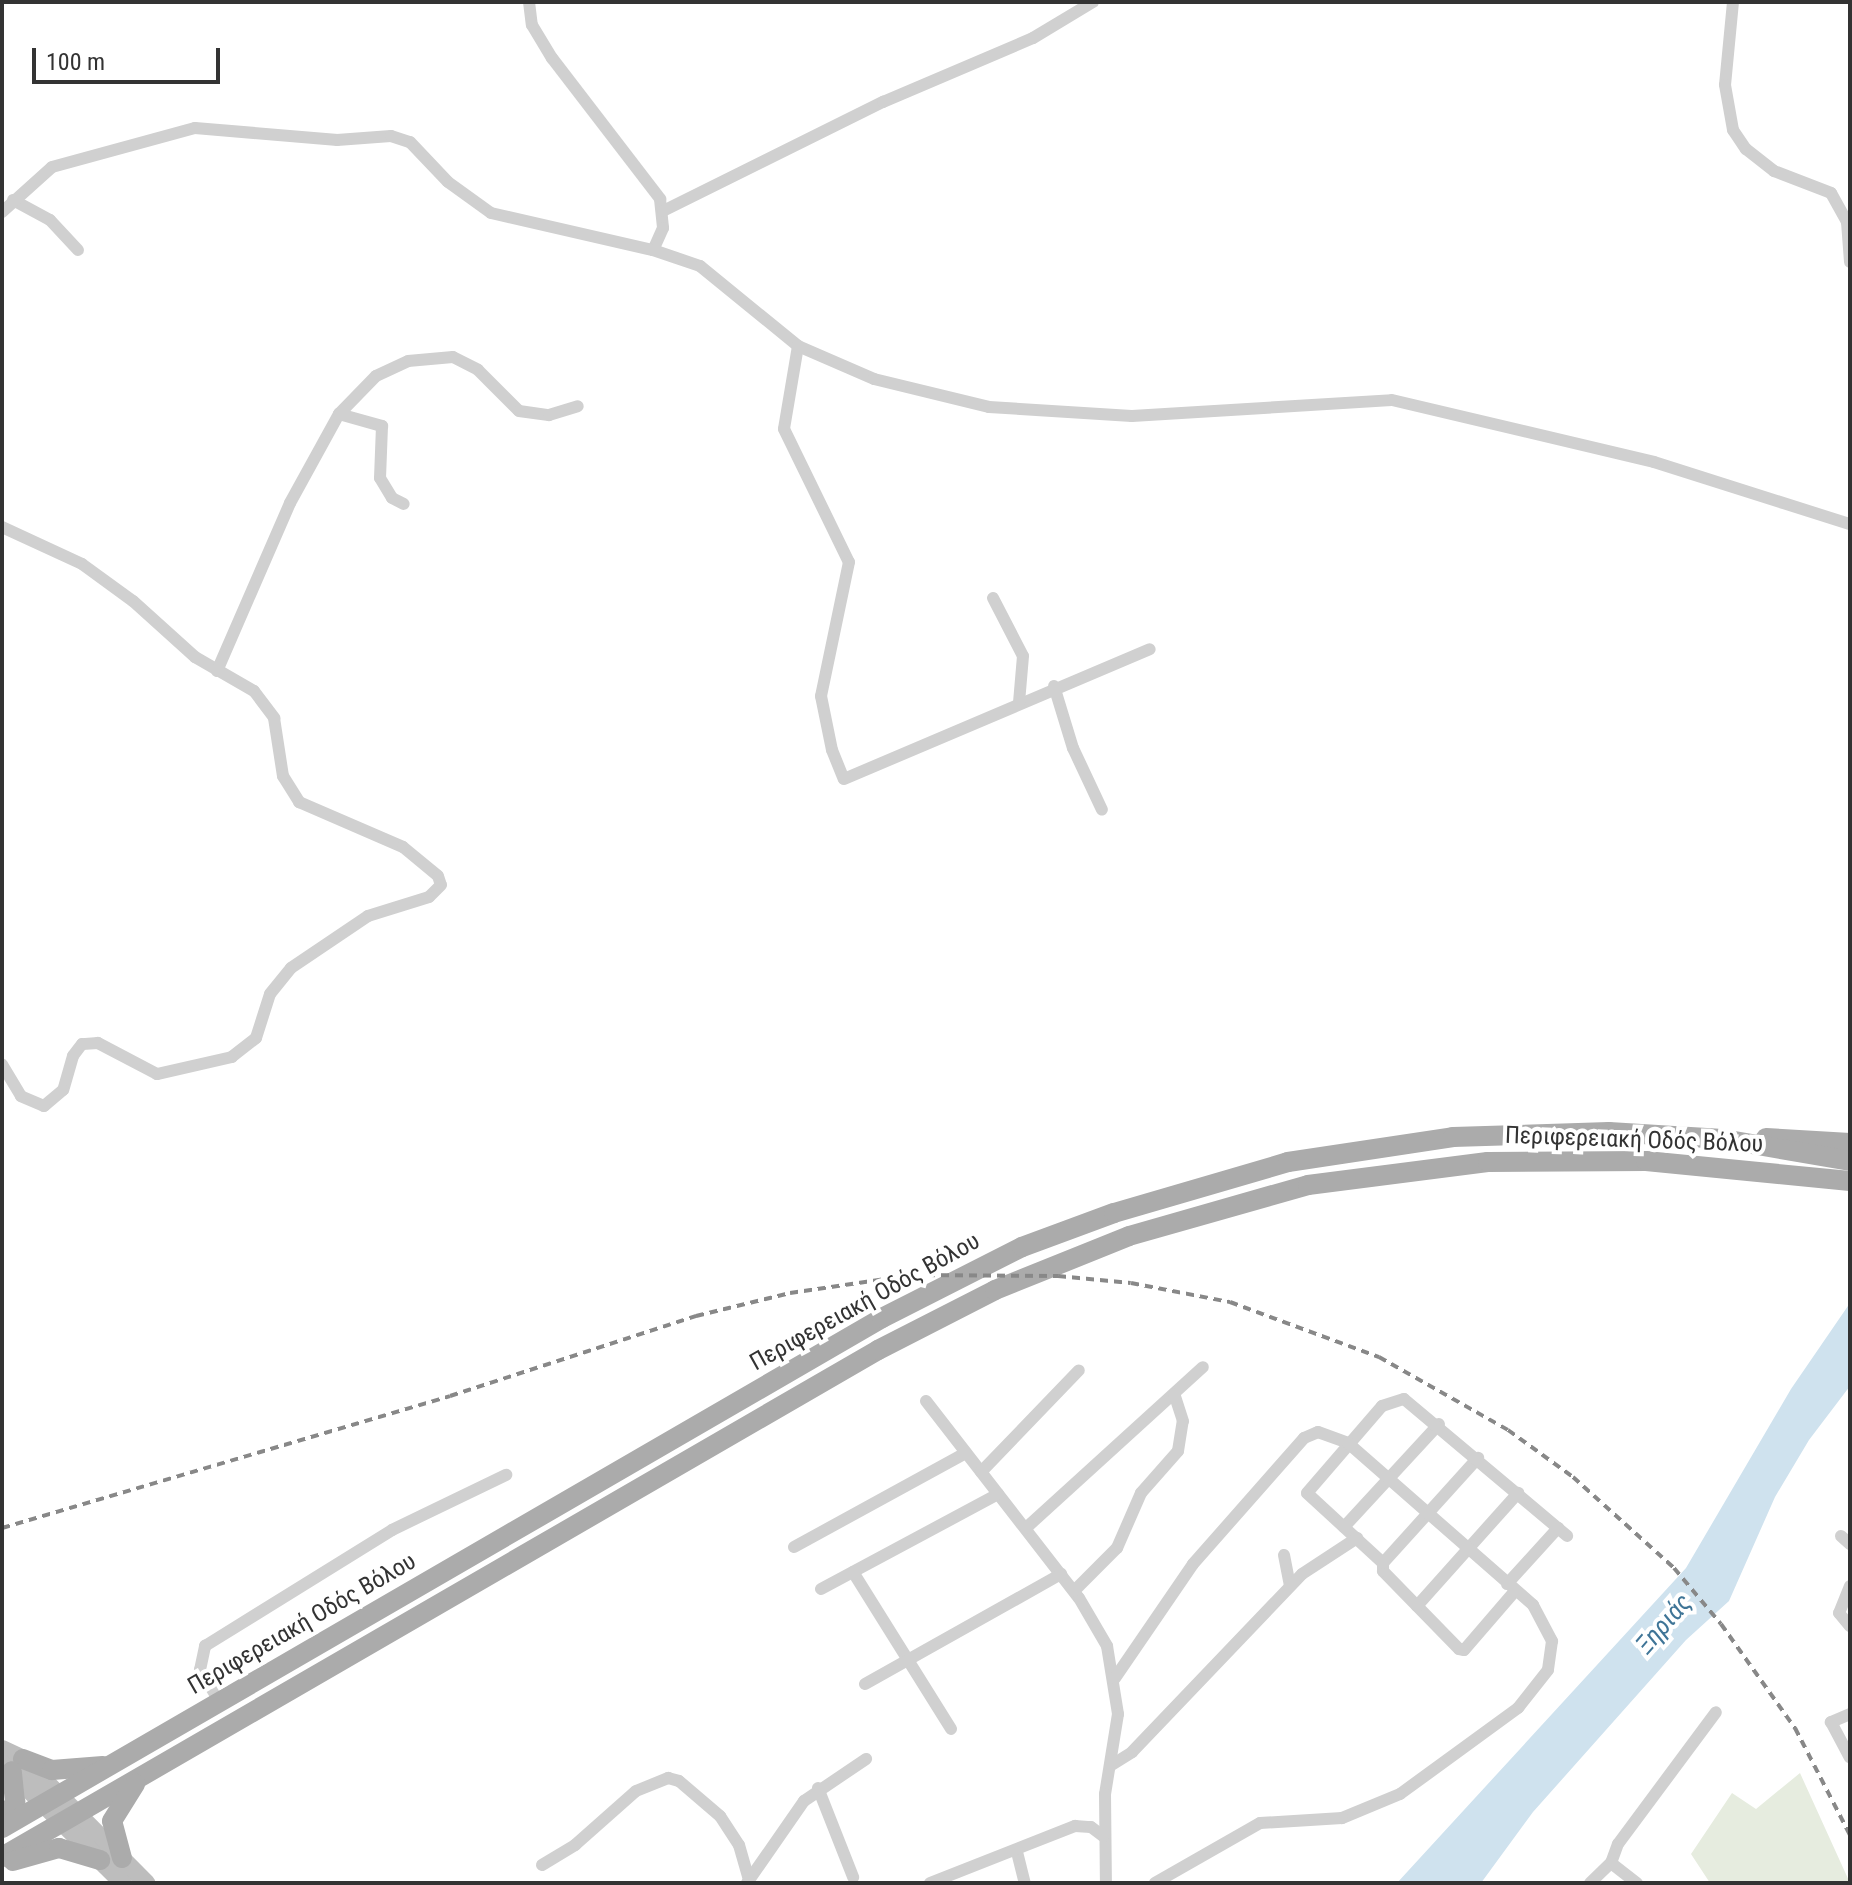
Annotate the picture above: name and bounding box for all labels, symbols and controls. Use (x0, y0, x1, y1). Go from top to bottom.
scale bar (36, 32, 224, 82)
text: 100 m (46, 48, 105, 76)
street label: Περιφερειακή Οδός Βόλου (1504, 1121, 1764, 1159)
street label: Περιφερειακή Οδός Βόλου (745, 1227, 985, 1377)
street label: Περιφερειακή Οδός Βόλου (183, 1547, 421, 1701)
water label: Ξηριάς (1629, 1588, 1699, 1660)

